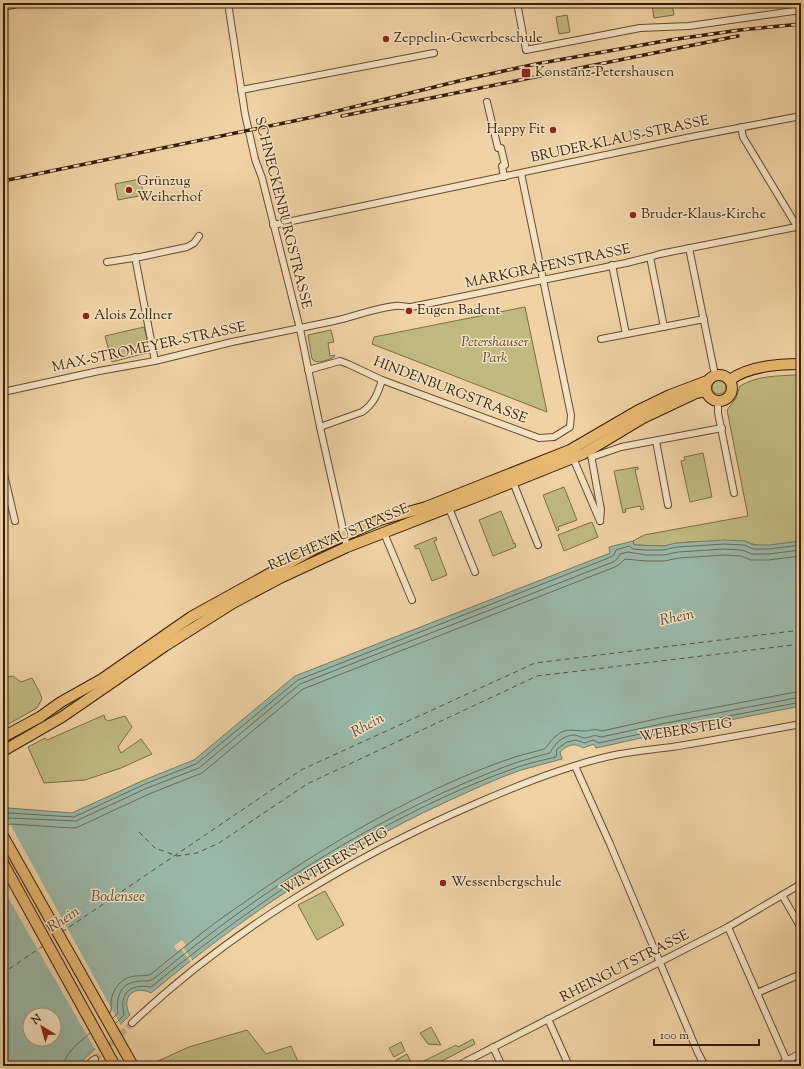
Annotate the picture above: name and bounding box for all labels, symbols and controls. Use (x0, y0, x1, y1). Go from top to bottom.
place label: Zeppelin-Gewerbeschule (394, 29, 543, 49)
marker: Zeppelin-Gewerbeschule (381, 34, 391, 44)
place label: Konstanz-Petershausen (535, 63, 674, 83)
marker: Konstanz-Petershausen (520, 67, 532, 79)
street label: BRUDER-KLAUS-STRASSE (529, 111, 711, 169)
street label: SCHNECKENBURGSTRASSE (248, 115, 316, 312)
place label: Happy Fit (486, 120, 545, 140)
marker: Happy Fit (548, 125, 558, 135)
place label: Grünzug Weiherhof (137, 172, 203, 208)
marker: Grünzug Weiherhof (124, 185, 134, 195)
place label: Bruder-Klaus-Kirche (641, 205, 766, 225)
marker: Bruder-Klaus-Kirche (628, 210, 638, 220)
street label: MARKGRAFENSTRASSE (463, 240, 633, 294)
place label: Eugen Badent (417, 301, 501, 321)
place label: Alois Zollner (94, 306, 173, 326)
marker: Eugen Badent (404, 306, 414, 316)
marker: Alois Zollner (81, 311, 91, 321)
street label: MAX-STROMEYER-STRASSE (50, 318, 248, 378)
park label: Petershauser Park (461, 333, 529, 369)
street label: HINDENBURGSTRASSE (370, 352, 530, 430)
street label: REICHENAUSTRASSE (265, 499, 413, 577)
water label: Rhein (658, 604, 696, 632)
water label: Rhein (348, 708, 388, 744)
street label: WEBERSTEIG (638, 714, 734, 748)
street label: WINTERERSTEIG (278, 823, 393, 901)
place label: Wessenbergschule (451, 873, 562, 893)
marker: Wessenbergschule (438, 878, 448, 888)
water label: Bodensee (91, 887, 145, 908)
water label: Rhein (44, 902, 84, 938)
street label: RHEINGUTSTRASSE (557, 925, 694, 1008)
north arrow (22, 1007, 62, 1047)
text: N (27, 1011, 45, 1029)
scale bar (654, 1021, 759, 1047)
text: 100 m (660, 1027, 689, 1045)

